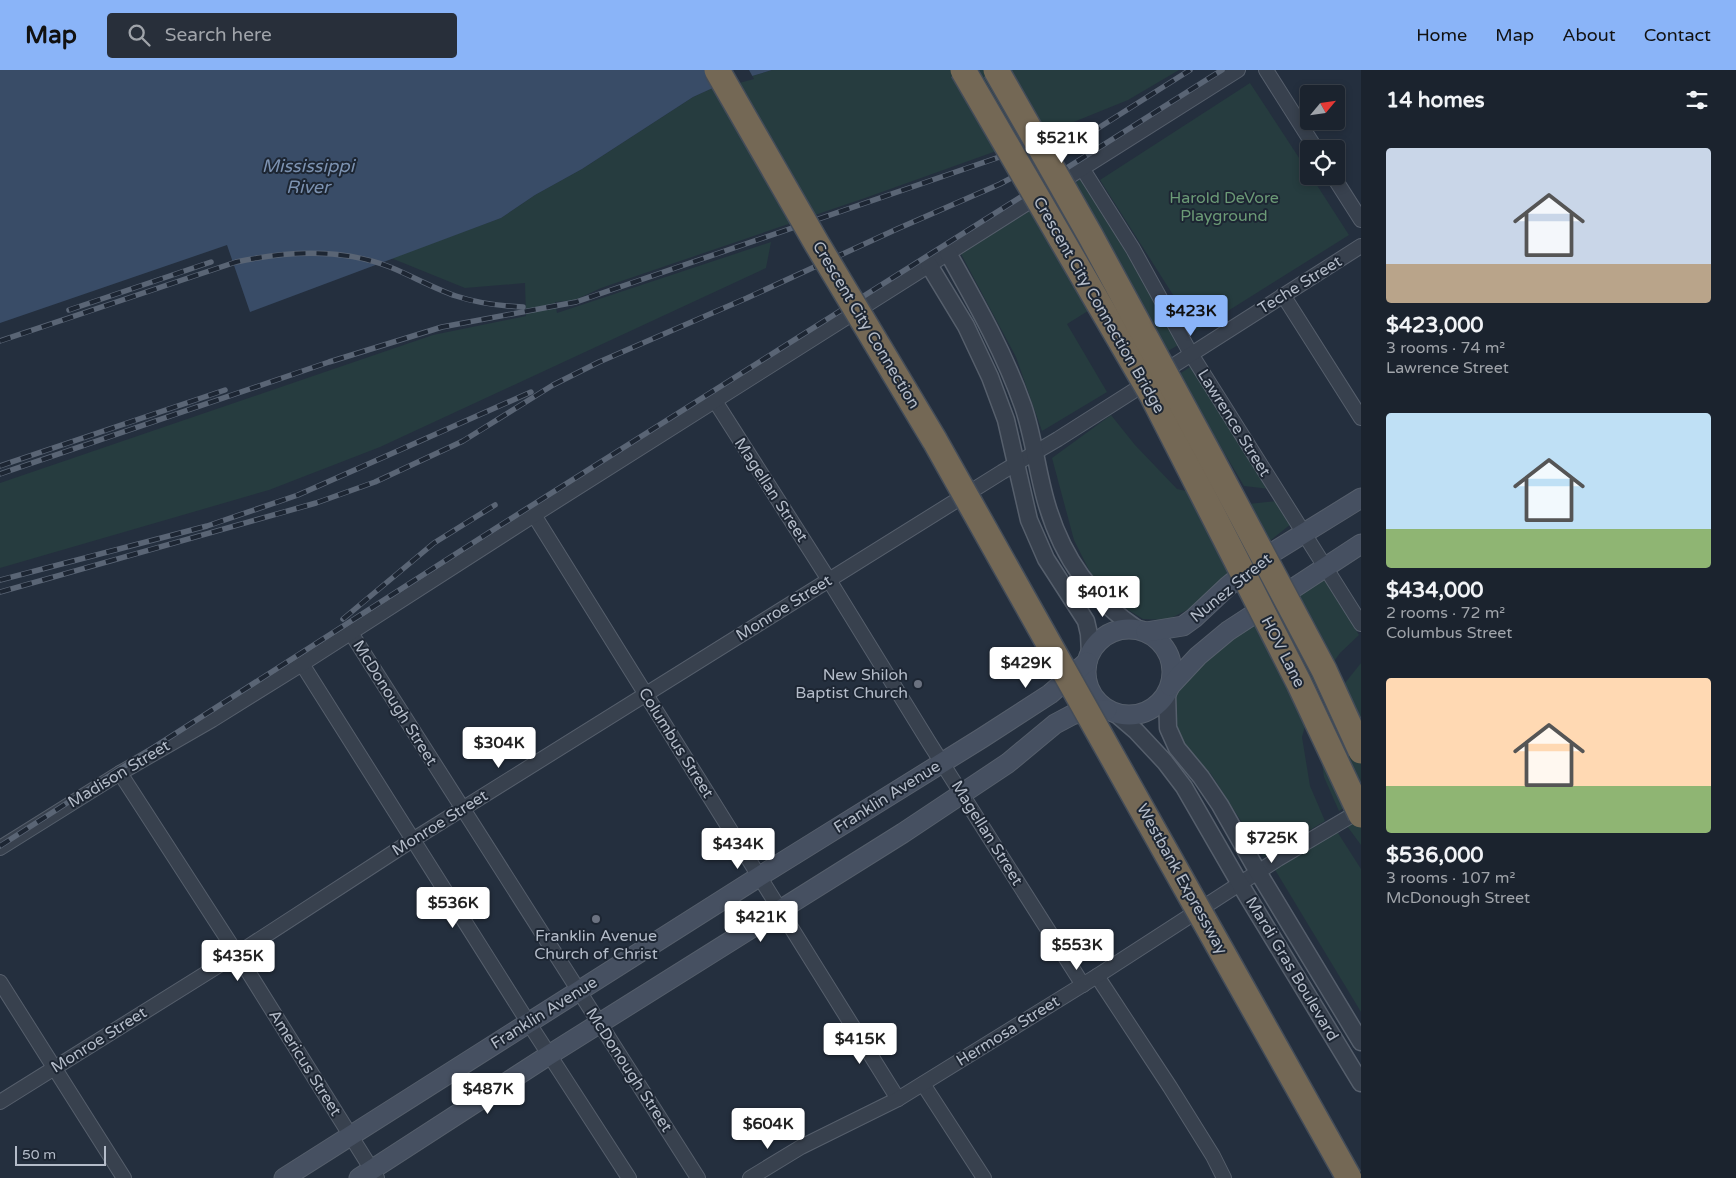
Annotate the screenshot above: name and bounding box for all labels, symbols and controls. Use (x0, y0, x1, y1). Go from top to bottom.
search box (107, 13, 457, 58)
text: Map (25, 21, 77, 50)
icon: search (125, 21, 153, 49)
text: Search here (165, 24, 272, 46)
text: Home (1416, 24, 1467, 46)
text: Map (1495, 24, 1534, 46)
text: About (1562, 24, 1616, 46)
text: Contact (1644, 24, 1711, 46)
north arrow (1300, 85, 1345, 130)
map controls (1300, 85, 1345, 185)
icon: filters (1683, 86, 1711, 114)
text: 14 homes (1386, 88, 1485, 113)
pin: $521K (1027, 122, 1097, 164)
text: $521K (1037, 128, 1087, 148)
button: locate (1300, 140, 1345, 185)
water label: Mississippi River (262, 155, 357, 198)
icon: home (1504, 180, 1594, 270)
park label: Harold DeVore Playground (1169, 188, 1279, 226)
street label: Crescent City Connection Bridge (1029, 193, 1169, 417)
street label: Crescent City Connection (808, 238, 924, 412)
street label: Teche Street (1254, 251, 1346, 319)
pin: $423K (1156, 294, 1226, 337)
text: $423K (1166, 301, 1216, 321)
text: $423,000 (1386, 313, 1484, 338)
text: 3 rooms · 74 m² (1386, 338, 1505, 358)
text: Lawrence Street (1386, 358, 1509, 378)
street label: Lawrence Street (1193, 366, 1275, 480)
street label: Magellan Street (730, 434, 812, 546)
icon: home (1504, 445, 1594, 535)
street label: Nunez Street (1186, 549, 1276, 627)
street label: Monroe Street (732, 571, 836, 645)
pin: $401K (1068, 576, 1138, 618)
text: $434,000 (1386, 578, 1484, 603)
text: $401K (1078, 582, 1128, 602)
text: 2 rooms · 72 m² (1386, 603, 1505, 623)
street label: HOV Lane (1257, 613, 1309, 691)
text: Columbus Street (1386, 623, 1512, 643)
street label: McDonough Street (348, 637, 442, 769)
pin: $429K (991, 646, 1061, 689)
text: $429K (1001, 653, 1051, 673)
place label: New Shiloh Baptist Church (795, 665, 908, 703)
marker: New Shiloh Baptist Church (912, 678, 924, 690)
street label: Columbus Street (634, 684, 718, 802)
icon: home (1504, 710, 1594, 800)
pin: $304K (464, 726, 534, 769)
text: $304K (474, 733, 524, 753)
street label: Madison Street (64, 736, 174, 812)
street label: Franklin Avenue (830, 756, 944, 838)
street label: Magellan Street (947, 777, 1027, 889)
street label: Monroe Street (388, 786, 492, 860)
street label: Westbank Expressway (1132, 800, 1232, 958)
pin: $725K (1237, 822, 1307, 864)
pin: $434K (703, 828, 773, 870)
text: $725K (1247, 828, 1297, 848)
text: $434K (713, 834, 763, 854)
text: $536,000 (1386, 843, 1484, 868)
text: 3 rooms · 107 m² (1386, 868, 1515, 888)
pin: $536K (418, 886, 488, 929)
text: McDonough Street (1386, 888, 1530, 908)
text: $536K (428, 893, 478, 913)
street label: Mardi Gras Boulevard (1241, 893, 1343, 1045)
pin: $421K (726, 900, 796, 943)
text: $421K (736, 907, 786, 927)
marker: Franklin Avenue Church of Christ (590, 913, 602, 925)
place label: Franklin Avenue Church of Christ (534, 926, 658, 964)
pin: $553K (1042, 928, 1112, 971)
text: $553K (1052, 935, 1102, 955)
pin: $435K (203, 940, 273, 982)
text: $435K (213, 946, 263, 966)
street label: Franklin Avenue (487, 972, 601, 1054)
street label: Hermosa Street (953, 991, 1063, 1071)
street label: Monroe Street (47, 1003, 151, 1077)
street label: McDonough Street (581, 1004, 677, 1136)
street label: Americus Street (264, 1006, 346, 1120)
pin: $415K (825, 1022, 895, 1065)
text: $415K (835, 1029, 885, 1049)
pin: $487K (453, 1072, 523, 1115)
text: $487K (463, 1079, 513, 1099)
pin: $604K (733, 1108, 803, 1150)
text: $604K (743, 1114, 793, 1134)
scale bar (15, 1143, 106, 1166)
text: 50 m (22, 1146, 56, 1163)

